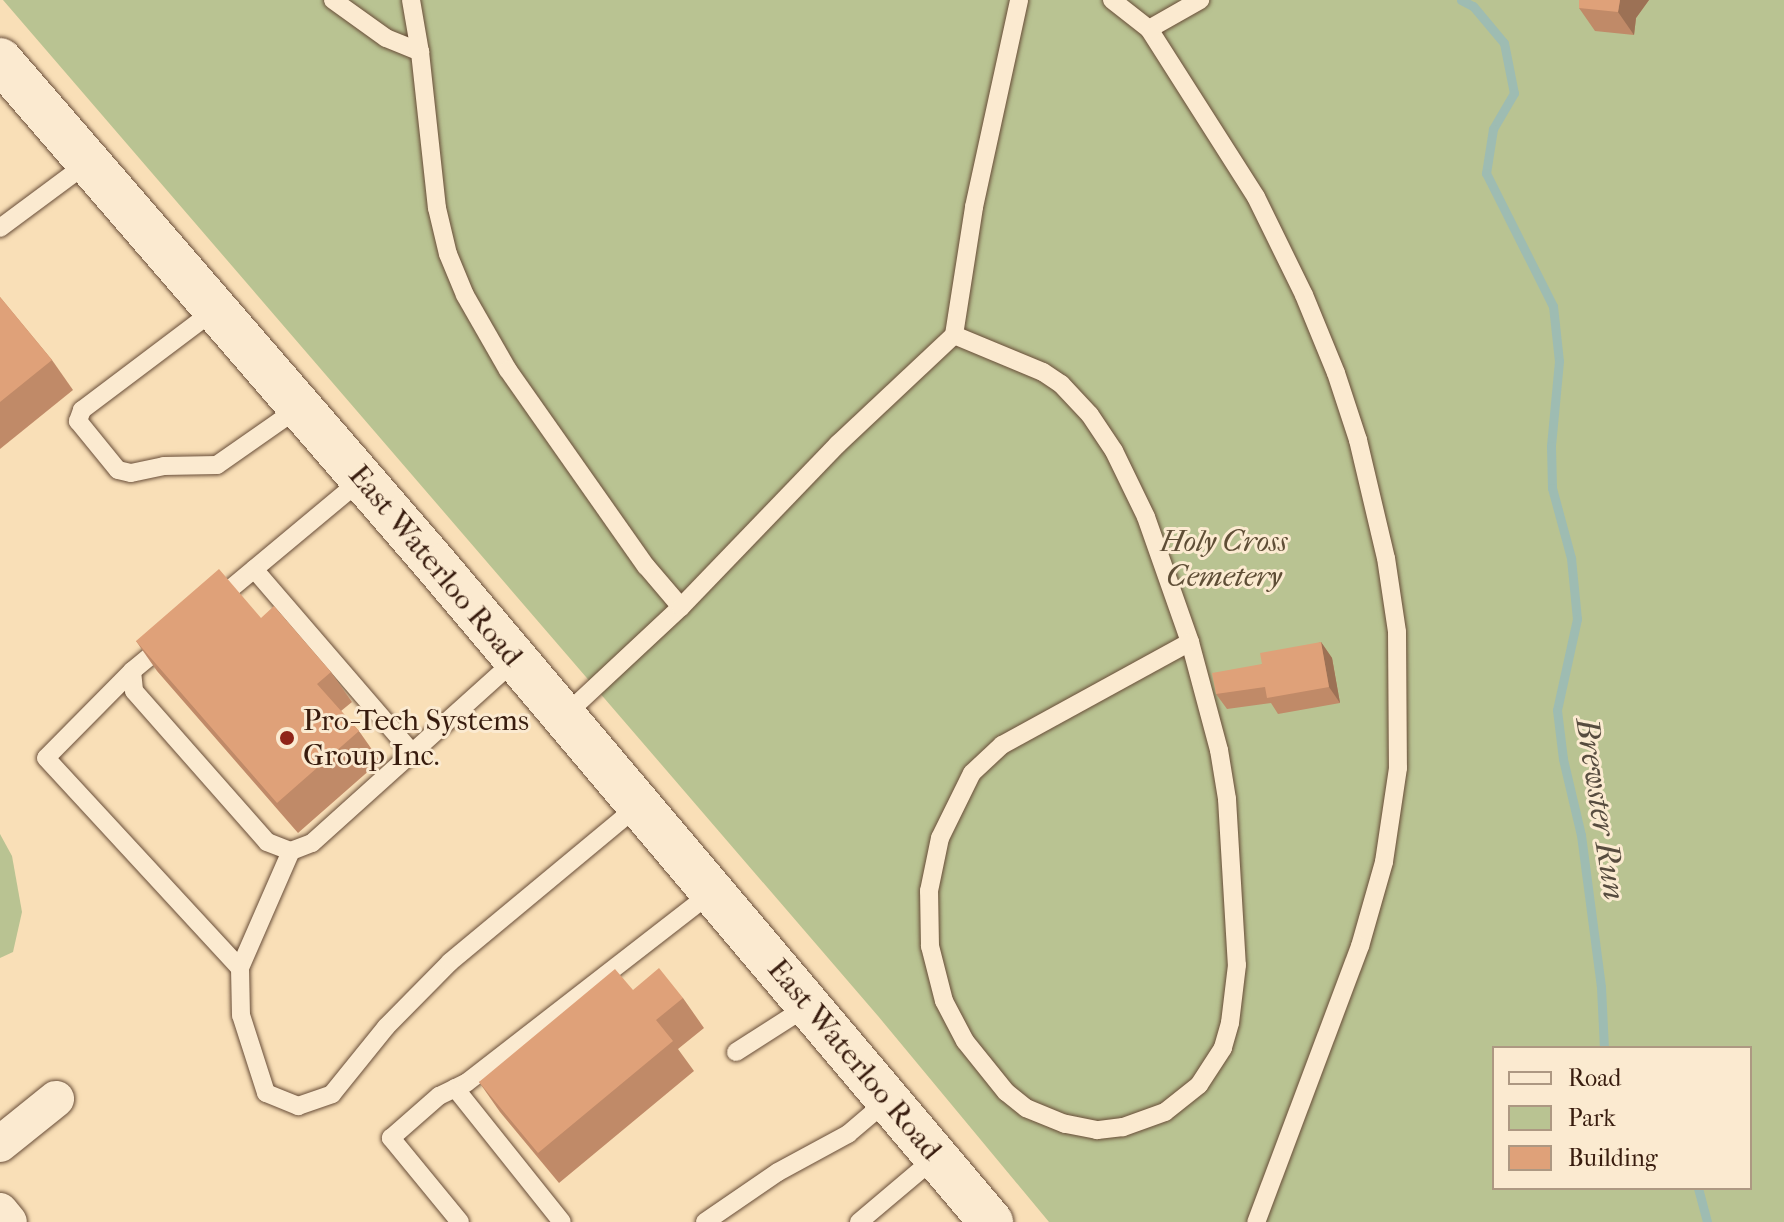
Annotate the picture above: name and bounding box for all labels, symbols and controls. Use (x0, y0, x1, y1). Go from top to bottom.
street label: East Waterloo Road (340, 458, 530, 674)
park label: Holy Cross Cemetery (1161, 524, 1287, 594)
place label: Pro-Tech Systems Group Inc. (303, 703, 529, 774)
water label: Brewster Run (1567, 715, 1633, 903)
marker: Pro-Tech Systems Group Inc. (278, 729, 296, 747)
street label: East Waterloo Road (759, 952, 949, 1168)
legend (1492, 1046, 1752, 1190)
text: Road (1568, 1064, 1621, 1092)
text: Park (1568, 1104, 1616, 1132)
text: Building (1568, 1144, 1658, 1172)

